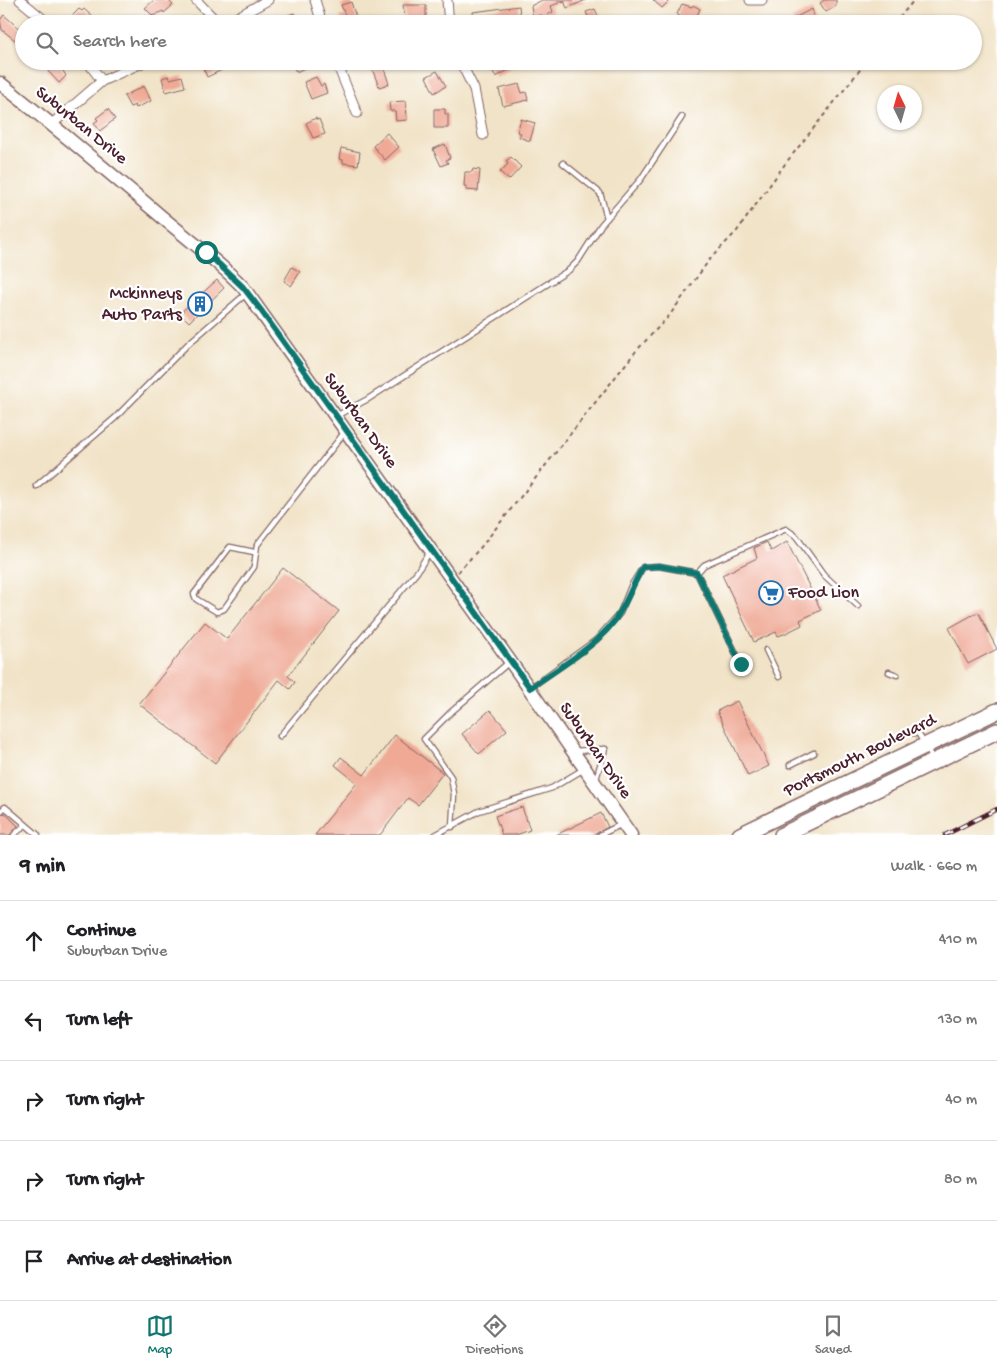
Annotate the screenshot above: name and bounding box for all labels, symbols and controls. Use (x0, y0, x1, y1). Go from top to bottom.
search box (15, 15, 982, 70)
icon: search (33, 29, 61, 57)
text: Search here (73, 31, 167, 54)
street label: Suburban Drive (31, 82, 132, 170)
north arrow (877, 85, 922, 130)
route start (195, 241, 218, 264)
place label: Mckinneys Auto Parts (102, 284, 183, 326)
building icon: Mckinneys Auto Parts (187, 291, 213, 317)
street label: Suburban Drive (318, 369, 402, 473)
supermarket icon: Food Lion (758, 580, 784, 606)
place label: Food Lion (787, 583, 860, 604)
route end (730, 653, 753, 676)
street label: Suburban Drive (554, 699, 636, 804)
street label: Portsmouth Boulevard (780, 709, 941, 802)
text: 9 min (20, 855, 65, 880)
text: Walk · 660 m (891, 858, 977, 877)
text: Continue (67, 920, 136, 943)
icon: ahead (20, 927, 48, 955)
text: 410 m (939, 931, 977, 950)
text: Suburban Drive (67, 943, 167, 962)
icon: left (20, 1007, 48, 1035)
text: Turn left (67, 1009, 131, 1032)
text: 130 m (938, 1011, 977, 1030)
icon: right (20, 1087, 48, 1115)
text: Turn right (67, 1089, 143, 1112)
text: 40 m (945, 1091, 977, 1110)
icon: right (20, 1167, 48, 1195)
text: Turn right (67, 1169, 143, 1192)
text: 80 m (944, 1171, 977, 1190)
icon: arrive (20, 1247, 48, 1275)
text: Arrive at destination (67, 1249, 231, 1272)
tab: Map (146, 1312, 174, 1359)
tab: Directions (466, 1312, 523, 1359)
tab: Saved (815, 1312, 851, 1359)

